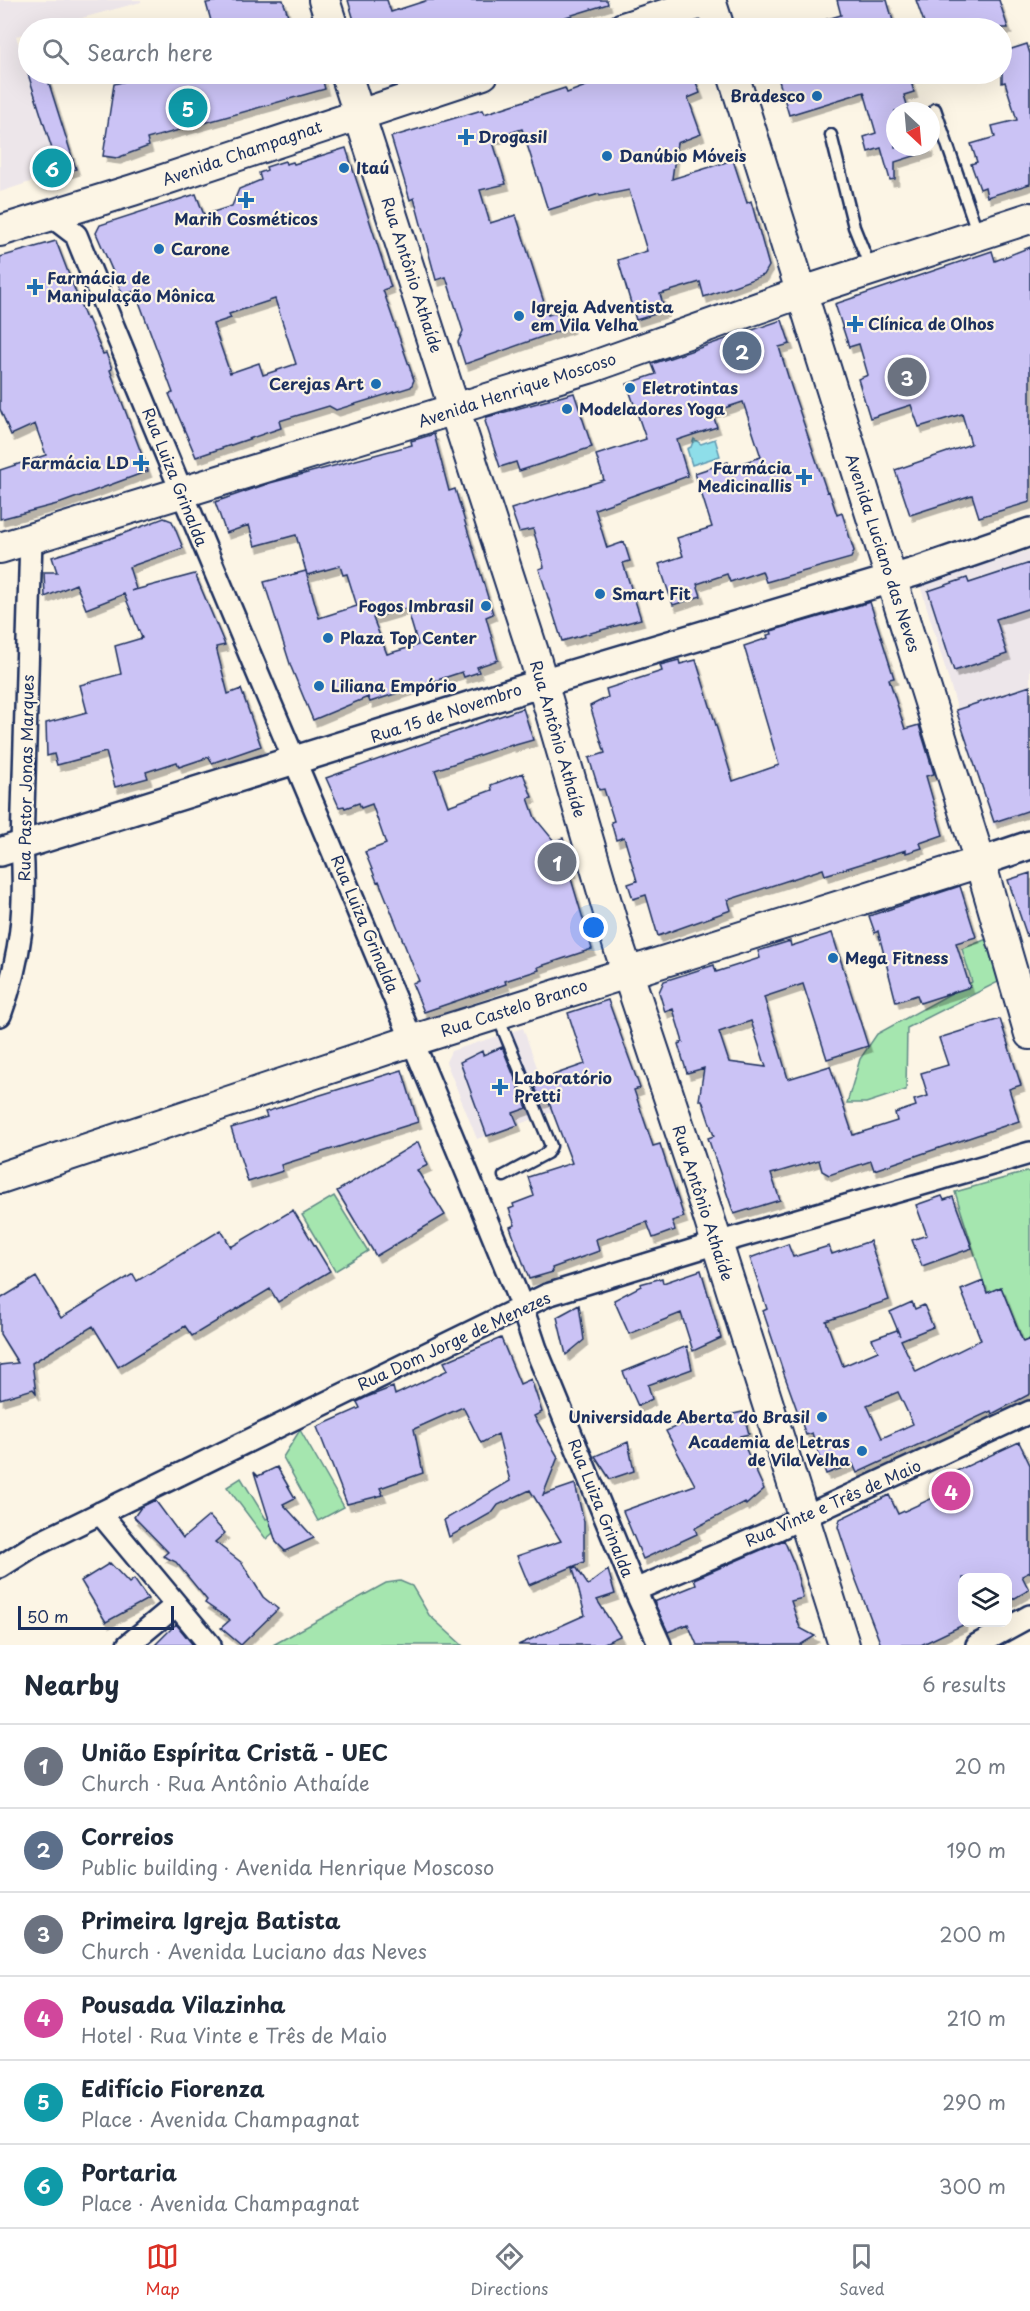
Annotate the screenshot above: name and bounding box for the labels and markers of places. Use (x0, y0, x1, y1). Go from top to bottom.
place label: Bradesco (730, 83, 805, 107)
pin: 5 (168, 86, 207, 130)
marker: Bradesco (810, 89, 824, 103)
place label: Drogasil (478, 124, 547, 148)
marker: Drogasil (459, 130, 473, 144)
place label: Danúbio Móveis (619, 143, 747, 167)
pin: 6 (32, 146, 72, 190)
marker: Danúbio Móveis (600, 149, 614, 163)
place label: Itaú (356, 155, 389, 179)
marker: Itaú (337, 161, 351, 175)
marker: Marih Cosméticos (239, 193, 253, 207)
place label: Marih Cosméticos (174, 206, 318, 230)
place label: Carone (171, 236, 230, 260)
marker: Carone (152, 242, 166, 256)
place label: Farmácia de Manipulação Mônica (47, 265, 215, 307)
marker: Farmácia de Manipulação Mônica (28, 280, 42, 294)
place label: Igreja Adventista em Vila Velha (531, 294, 674, 336)
marker: Igreja Adventista em Vila Velha (512, 309, 526, 323)
place label: Clínica de Olhos (868, 311, 995, 335)
marker: Clínica de Olhos (846, 315, 864, 333)
pin: 2 (722, 328, 762, 374)
pin: 3 (888, 354, 926, 400)
place label: Cerejas Art (269, 371, 364, 395)
place label: Eletrotintas (642, 375, 738, 399)
marker: Cerejas Art (369, 377, 383, 391)
marker: Eletrotintas (623, 381, 637, 395)
place label: Modeladores Yoga (579, 396, 725, 420)
marker: Modeladores Yoga (560, 402, 574, 416)
place label: Farmácia LD (21, 450, 129, 474)
place label: Farmácia Medicinallis (697, 455, 792, 497)
marker: Farmácia LD (134, 456, 148, 470)
marker: Farmácia Medicinallis (797, 470, 811, 484)
place label: Smart Fit (612, 581, 691, 605)
marker: Smart Fit (593, 587, 607, 601)
place label: Fogos Imbrasil (358, 593, 474, 617)
marker: Fogos Imbrasil (479, 599, 493, 613)
place label: Plaza Top Center (340, 625, 477, 649)
marker: Plaza Top Center (321, 631, 335, 645)
place label: Liliana Empório (331, 673, 457, 697)
marker: Liliana Empório (312, 679, 326, 693)
pin: 1 (538, 840, 576, 884)
place label: Mega Fitness (845, 945, 949, 969)
marker: Mega Fitness (826, 951, 840, 965)
place label: Laboratório Pretti (514, 1065, 612, 1107)
marker: Laboratório Pretti (491, 1078, 509, 1096)
place label: Universidade Aberta do Brasil (568, 1404, 810, 1428)
marker: Universidade Aberta do Brasil (815, 1410, 829, 1424)
place label: Academia de Letras de Vila Velha (687, 1429, 850, 1471)
marker: Academia de Letras de Vila Velha (855, 1444, 869, 1458)
pin: 4 (932, 1468, 970, 1514)

